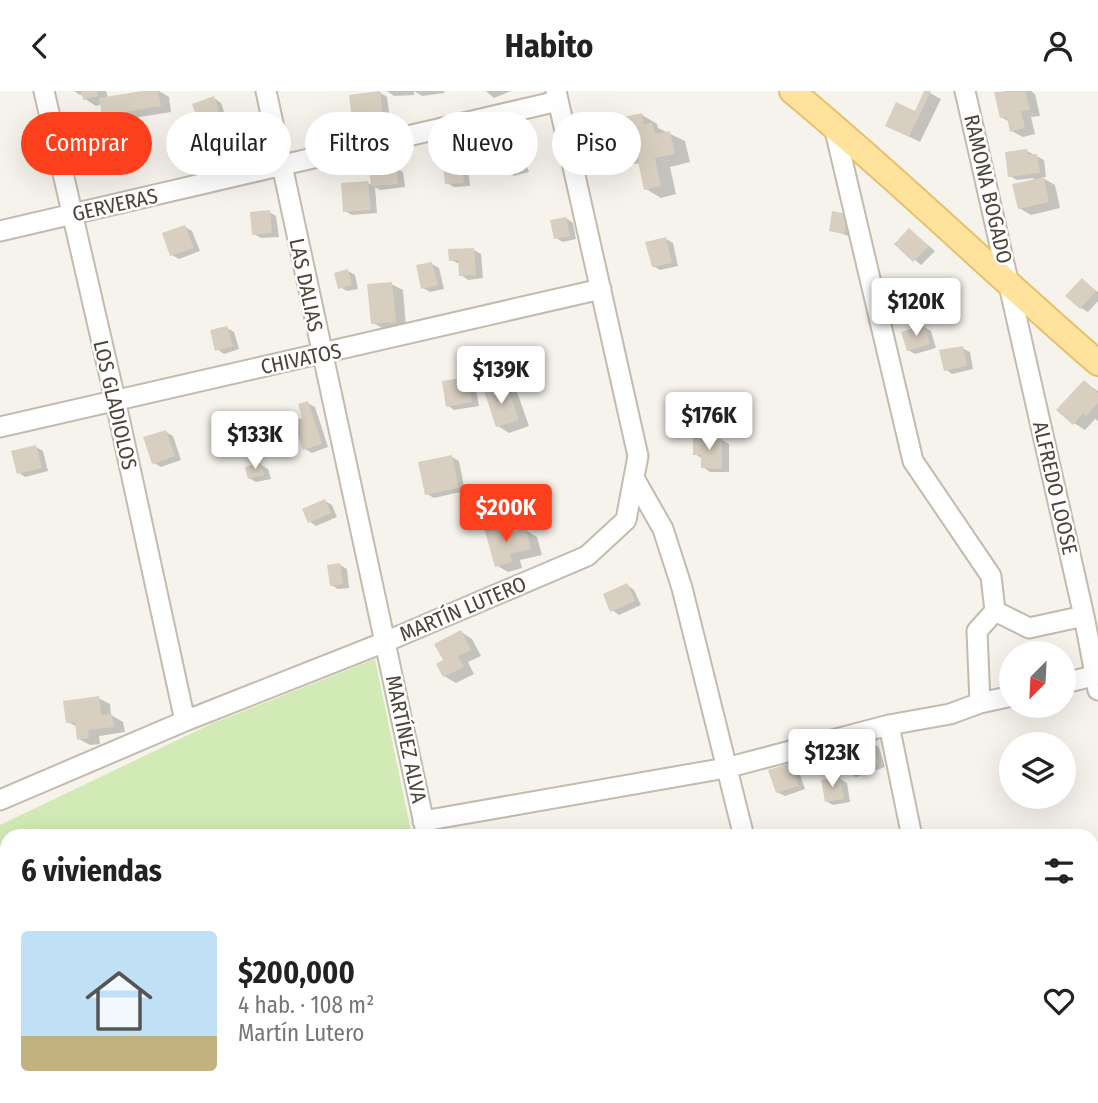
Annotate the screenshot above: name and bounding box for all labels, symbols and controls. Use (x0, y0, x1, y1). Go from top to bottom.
icon: back (21, 27, 59, 65)
text: Habito (505, 27, 593, 65)
icon: person (1039, 27, 1077, 65)
chip: Comprar (21, 112, 152, 175)
chip: Alquilar (166, 112, 291, 175)
chip: Filtros (305, 112, 414, 175)
chip: Nuevo (428, 112, 538, 175)
chip: Piso (552, 112, 641, 175)
street label: RAMONA BOGADO (958, 112, 1018, 266)
street label: GERVERAS (70, 183, 160, 227)
street label: LAS DALIAS (283, 236, 329, 334)
pin: $120K (867, 279, 965, 338)
text: $120K (888, 287, 944, 315)
street label: LOS GLADIOLOS (87, 338, 143, 472)
street label: CHIVATOS (258, 338, 344, 380)
pin: $139K (452, 347, 550, 406)
text: $139K (473, 355, 529, 383)
pin: $176K (660, 393, 758, 452)
text: $176K (681, 401, 737, 429)
pin: $133K (206, 411, 304, 471)
street label: ALFREDO LOOSE (1027, 419, 1083, 557)
text: $133K (227, 420, 283, 448)
pin: $200K (457, 484, 555, 544)
text: $200K (476, 493, 536, 521)
street label: MARTÍN LUTERO (396, 571, 530, 647)
north arrow (999, 641, 1076, 717)
map controls (999, 641, 1076, 809)
street label: MARTÍNEZ ALVA (380, 673, 432, 805)
pin: $123K (783, 729, 881, 789)
button: layers (999, 732, 1076, 809)
text: $123K (804, 738, 860, 766)
icon: filters (1040, 852, 1078, 890)
text: 6 viviendas (21, 853, 162, 889)
text: $200,000 (238, 955, 355, 991)
icon: home (77, 959, 161, 1043)
icon: heart (1040, 982, 1078, 1020)
text: 4 hab. · 108 m² (238, 991, 374, 1019)
text: Martín Lutero (238, 1019, 364, 1047)

